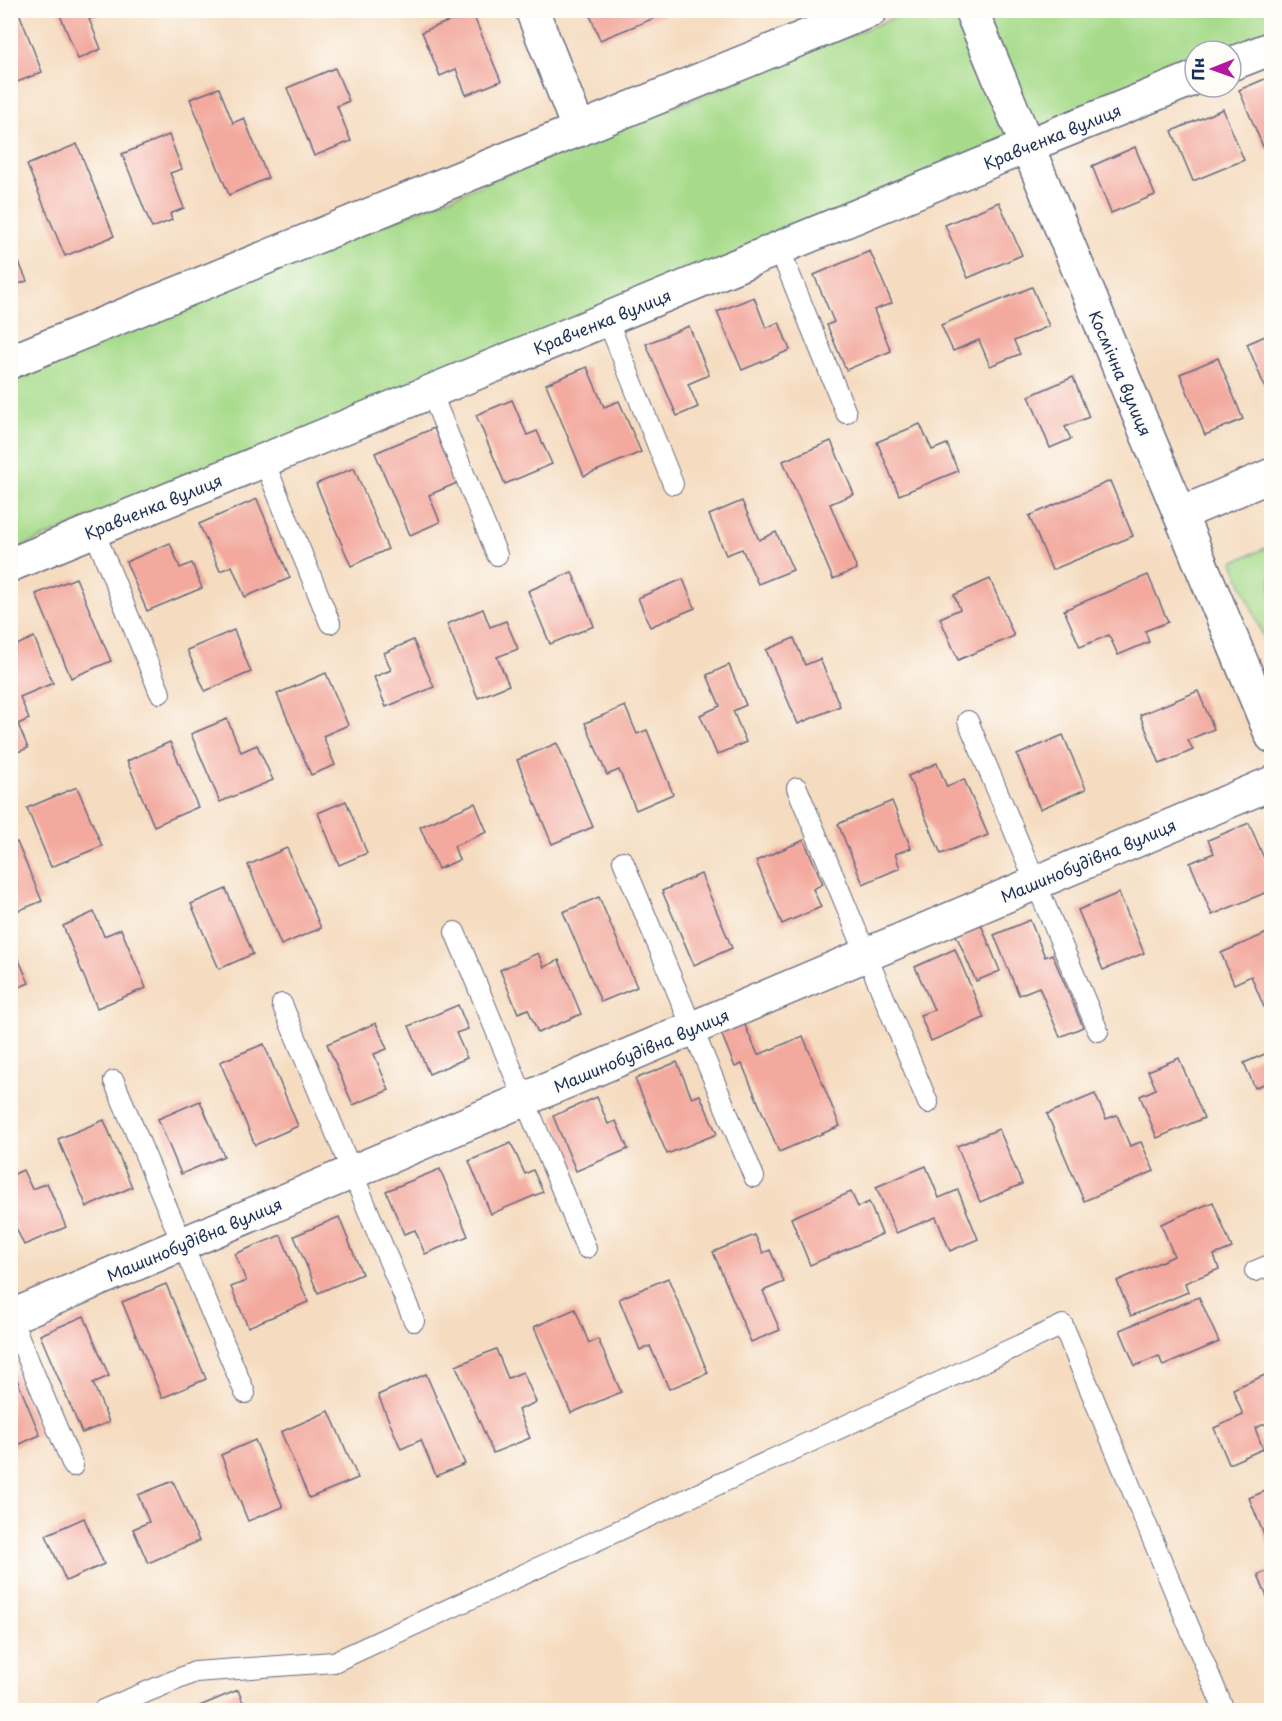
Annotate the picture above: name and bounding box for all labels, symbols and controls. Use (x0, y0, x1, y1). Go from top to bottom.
north arrow (1183, 39, 1243, 99)
text: Пн (1185, 57, 1209, 81)
street label: Кравченка вулиця (980, 97, 1124, 175)
street label: Кравченка вулиця (530, 282, 674, 360)
street label: Космічна вулиця (1084, 307, 1158, 439)
street label: Кравченка вулиця (81, 467, 225, 545)
street label: Машинобудівна вулиця (997, 812, 1179, 908)
street label: Машинобудівна вулиця (550, 1002, 732, 1098)
street label: Машинобудівна вулиця (103, 1191, 285, 1287)

